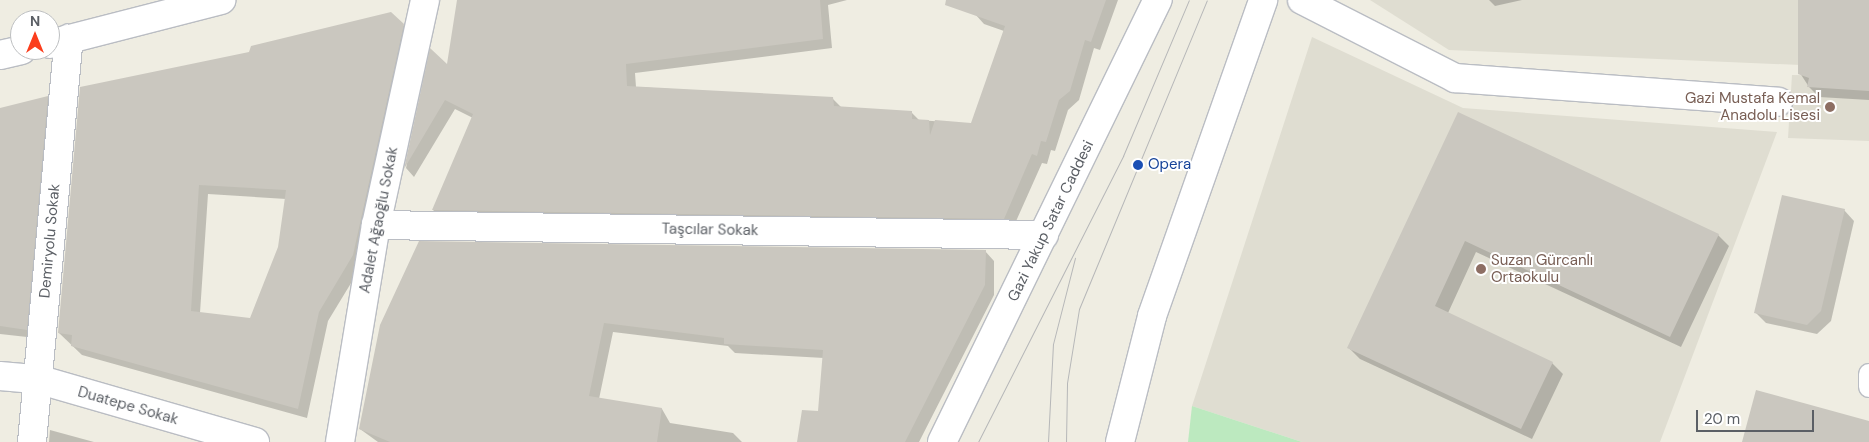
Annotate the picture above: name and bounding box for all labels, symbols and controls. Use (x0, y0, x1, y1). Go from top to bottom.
north arrow (10, 10, 60, 60)
text: N (30, 12, 40, 30)
place label: Gazi Mustafa Kemal Anadolu Lisesi (1685, 89, 1820, 124)
marker: Gazi Mustafa Kemal Anadolu Lisesi (1824, 101, 1836, 113)
street label: Gazi Yakup Satar Caddesi (1004, 138, 1098, 304)
street label: Adalet Ağaoğlu Sokak (356, 145, 402, 295)
place label: Opera (1148, 156, 1191, 174)
marker: Opera (1132, 159, 1144, 171)
street label: Demiryolu Sokak (36, 183, 64, 299)
street label: Taşcılar Sokak (661, 220, 759, 240)
place label: Suzan Gürcanlı Ortaokulu (1491, 251, 1593, 286)
marker: Suzan Gürcanlı Ortaokulu (1475, 263, 1487, 275)
street label: Duatepe Sokak (76, 383, 180, 429)
scale bar (1699, 400, 1816, 432)
text: 20 m (1704, 409, 1740, 429)

